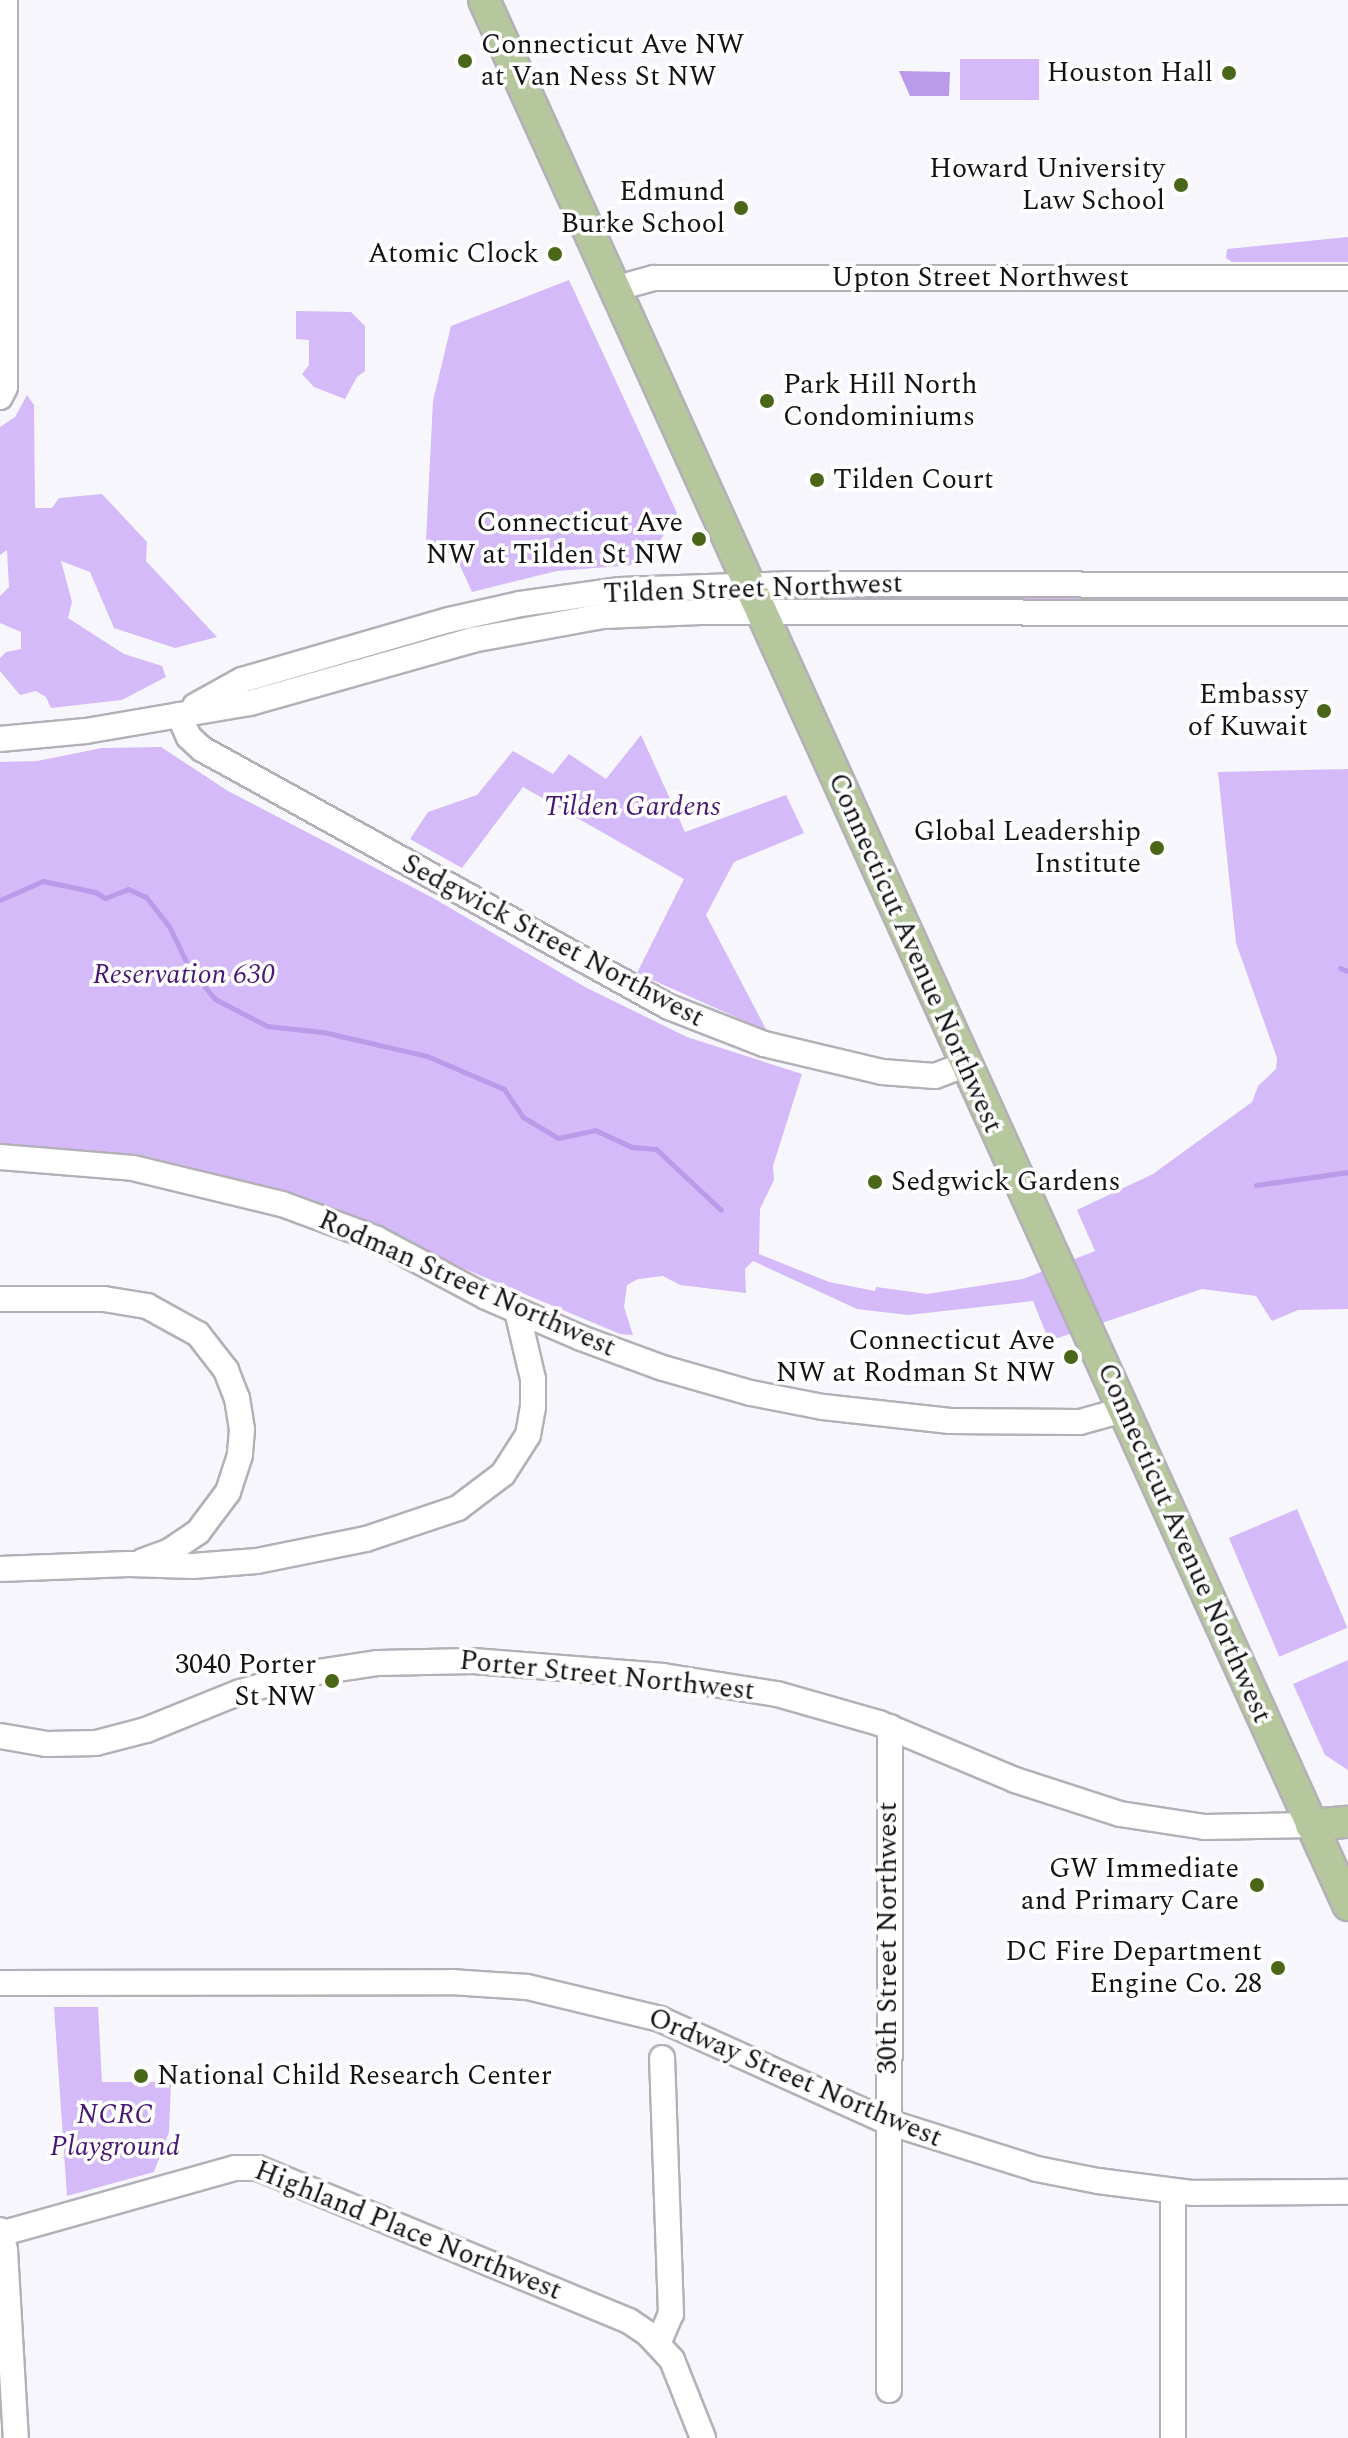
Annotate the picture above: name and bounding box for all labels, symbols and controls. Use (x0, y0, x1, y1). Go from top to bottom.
place label: Connecticut Ave NW at Van Ness St NW (481, 28, 744, 94)
marker: Connecticut Ave NW at Van Ness St NW (456, 52, 474, 70)
place label: Houston Hall (1047, 56, 1213, 90)
marker: Houston Hall (1220, 64, 1238, 82)
place label: Howard University Law School (929, 152, 1165, 218)
place label: Edmund Burke School (560, 175, 725, 241)
marker: Howard University Law School (1172, 176, 1190, 194)
marker: Edmund Burke School (732, 199, 750, 217)
place label: Atomic Clock (368, 237, 539, 271)
marker: Atomic Clock (546, 245, 564, 263)
street label: Upton Street Northwest (831, 261, 1129, 295)
place label: Park Hill North Condominiums (783, 368, 977, 434)
marker: Park Hill North Condominiums (758, 392, 776, 410)
place label: Tilden Court (833, 463, 994, 497)
marker: Tilden Court (808, 471, 826, 489)
place label: Connecticut Ave NW at Tilden St NW (426, 506, 683, 572)
marker: Connecticut Ave NW at Tilden St NW (690, 530, 708, 548)
street label: Tilden Street Northwest (603, 567, 903, 611)
place label: Embassy of Kuwait (1188, 678, 1308, 744)
marker: Embassy of Kuwait (1315, 702, 1333, 720)
street label: Connecticut Avenue Northwest (820, 768, 1010, 1138)
park label: Tilden Gardens (544, 790, 720, 824)
place label: Global Leadership Institute (913, 815, 1141, 881)
marker: Global Leadership Institute (1148, 839, 1166, 857)
street label: Sedgwick Street Northwest (396, 847, 710, 1035)
park label: Reservation 630 (93, 958, 275, 992)
place label: Sedgwick Gardens (891, 1165, 1121, 1199)
marker: Sedgwick Gardens (866, 1173, 884, 1191)
street label: Rodman Street Northwest (313, 1203, 621, 1365)
place label: Connecticut Ave NW at Rodman St NW (776, 1324, 1055, 1390)
marker: Connecticut Ave NW at Rodman St NW (1062, 1348, 1080, 1366)
street label: Connecticut Avenue Northwest (1089, 1358, 1279, 1728)
street label: Porter Street Northwest (458, 1644, 756, 1708)
place label: 3040 Porter St NW (175, 1648, 316, 1714)
marker: 3040 Porter St NW (323, 1672, 341, 1690)
street label: 30th Street Northwest (871, 1802, 905, 2074)
place label: GW Immediate and Primary Care (1021, 1852, 1239, 1918)
marker: GW Immediate and Primary Care (1246, 1874, 1268, 1896)
place label: DC Fire Department Engine Co. 28 (1005, 1935, 1262, 2001)
marker: DC Fire Department Engine Co. 28 (1269, 1959, 1287, 1977)
street label: Ordway Street Northwest (643, 2001, 947, 2155)
place label: National Child Research Center (157, 2059, 552, 2093)
marker: National Child Research Center (132, 2067, 150, 2085)
park label: NCRC Playground (50, 2098, 180, 2164)
street label: Highland Place Northwest (250, 2154, 566, 2308)

